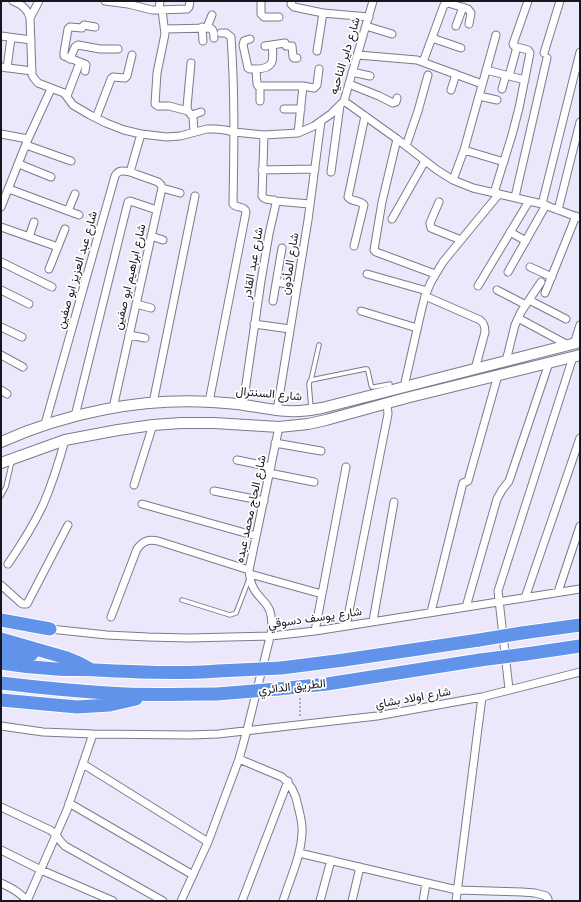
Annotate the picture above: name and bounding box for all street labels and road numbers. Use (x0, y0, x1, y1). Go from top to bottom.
street label: شارع داير الناحيه (326, 16, 364, 96)
street label: شارع عبد العزيز ابو صفين (53, 210, 101, 330)
street label: شارع ابراهيم ابو صفين (111, 223, 149, 331)
street label: شارع عبد القادر (240, 226, 266, 300)
street label: شارع المأذون (278, 232, 302, 296)
street label: شارع السنترال (235, 384, 303, 404)
street label: شارع الحاج محمد عبده (233, 454, 269, 564)
street label: شارع يوسف دسوقي (267, 604, 363, 632)
street label: الطريق الدائري (258, 676, 326, 698)
street label: شارع اولاد بشاي (374, 684, 452, 712)

